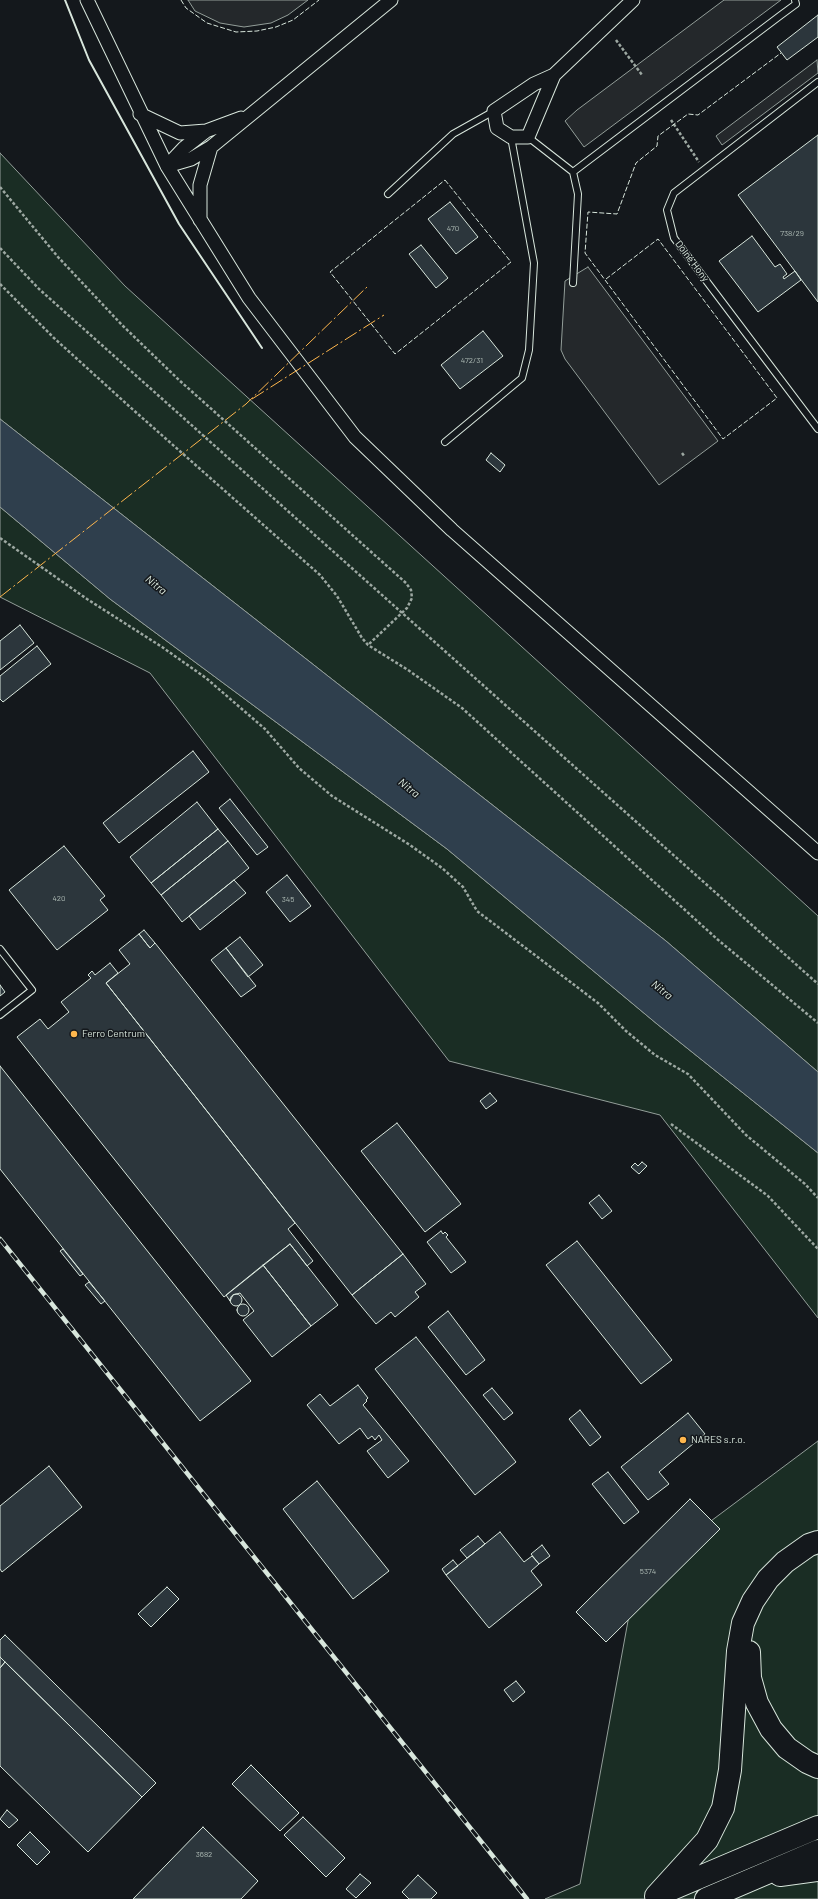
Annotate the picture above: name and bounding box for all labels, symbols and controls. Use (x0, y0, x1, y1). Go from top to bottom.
house number: 470 (447, 223, 459, 233)
house number: 738/29 (780, 228, 804, 238)
street label: Dolné Hony (673, 238, 711, 284)
house number: 472/31 (461, 355, 483, 365)
water label: Nitra (143, 573, 169, 597)
water label: Nitra (396, 776, 422, 800)
house number: 420 (52, 893, 66, 903)
house number: 345 (282, 894, 294, 904)
water label: Nitra (649, 978, 675, 1002)
place label: Ferro Centrum (82, 1028, 145, 1040)
marker: Ferro Centrum (69, 1029, 79, 1039)
place label: NARES s.r.o. (691, 1434, 745, 1446)
marker: NARES s.r.o. (678, 1435, 688, 1445)
house number: 5374 (640, 1566, 656, 1576)
house number: 3682 (196, 1849, 212, 1859)

